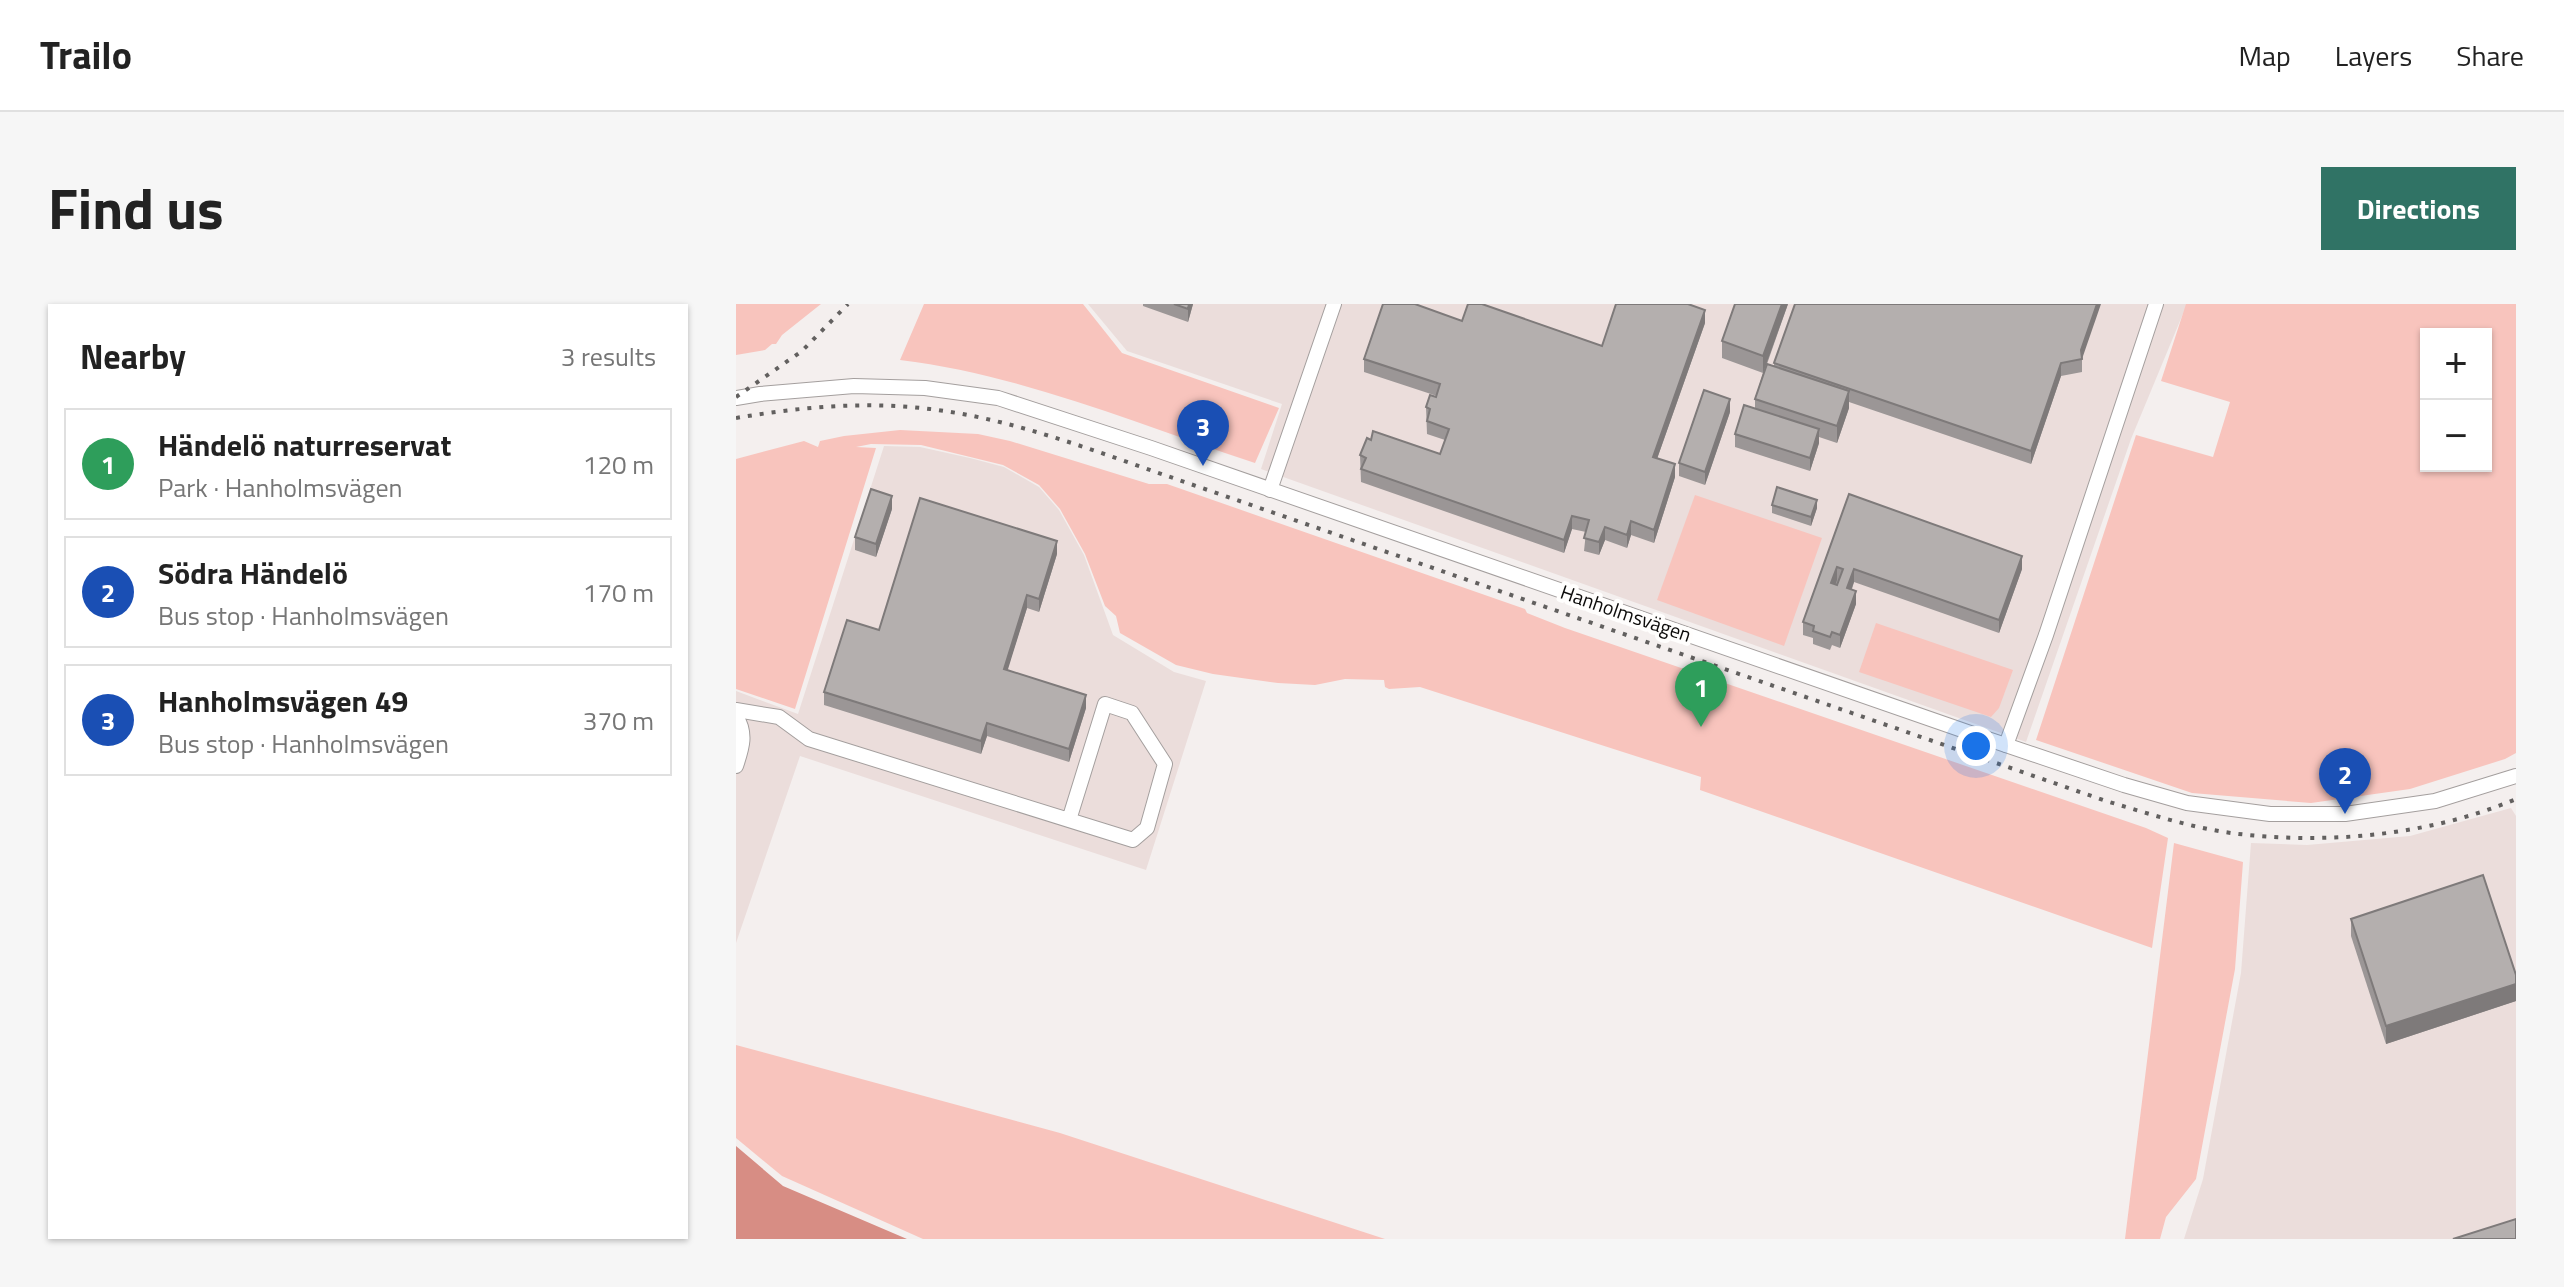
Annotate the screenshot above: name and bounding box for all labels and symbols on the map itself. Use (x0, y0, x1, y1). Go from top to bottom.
pin: 3 (1177, 400, 1229, 466)
street label: Hanholmsvägen (1556, 576, 1696, 650)
pin: 1 (1675, 661, 1727, 727)
your location (1956, 726, 1996, 766)
pin: 2 (2319, 748, 2371, 814)

